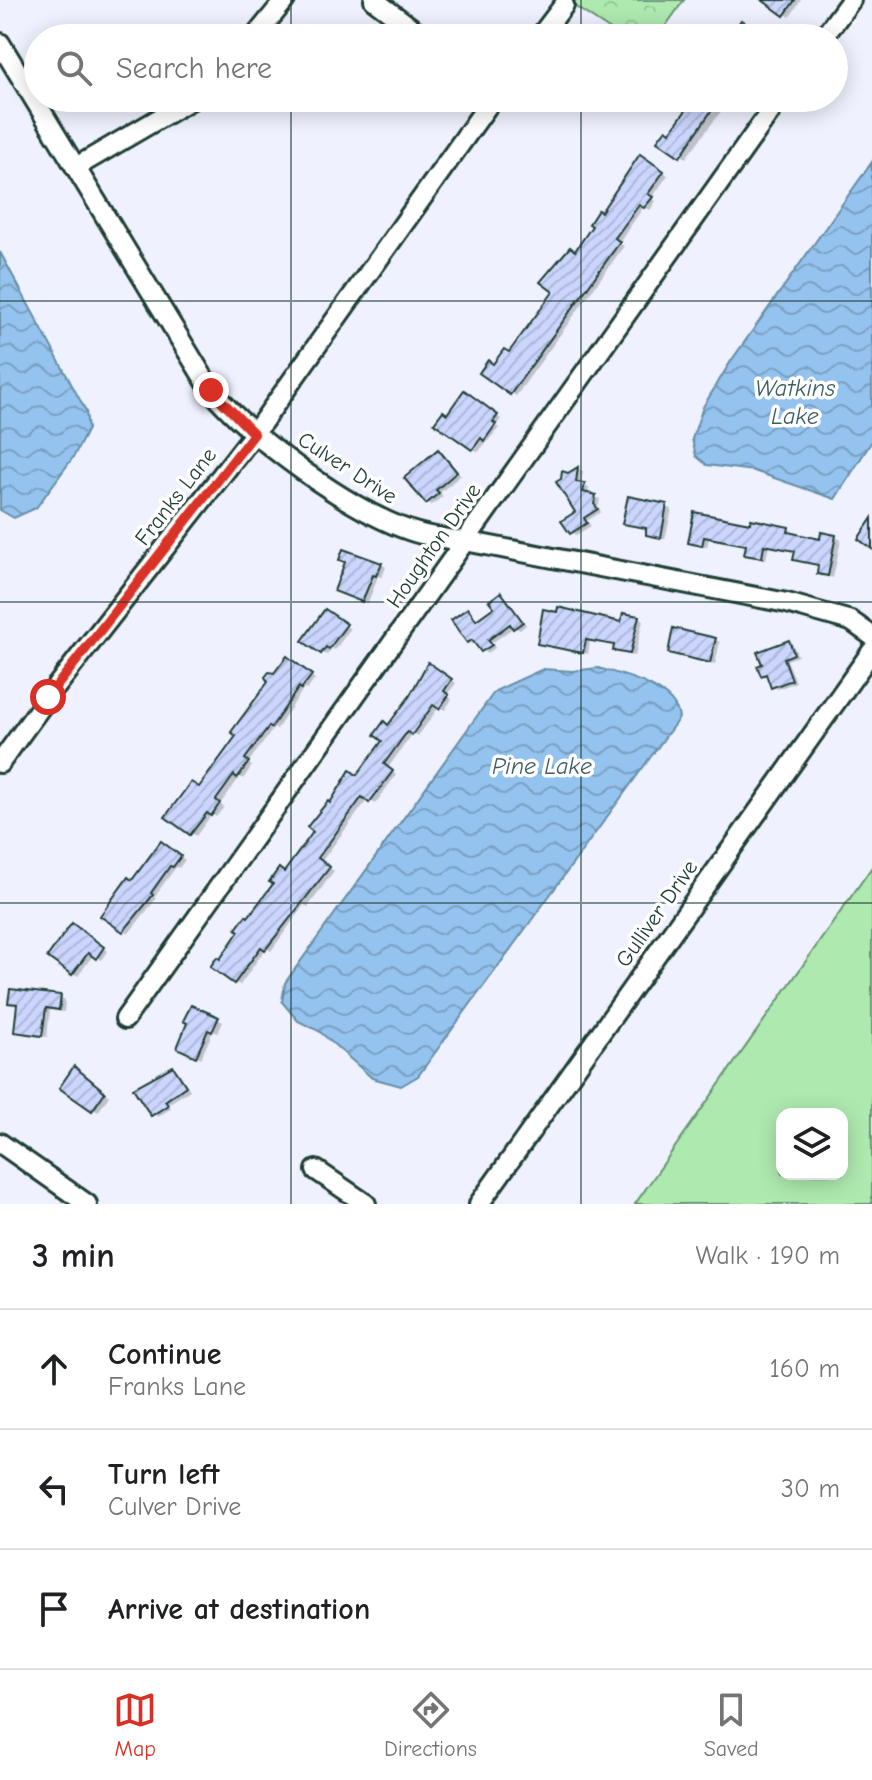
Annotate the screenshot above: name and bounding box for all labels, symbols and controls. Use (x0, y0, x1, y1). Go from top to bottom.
search box (24, 24, 848, 112)
icon: search (52, 46, 96, 90)
text: Search here (116, 51, 272, 86)
route end (193, 372, 229, 408)
water label: Watkins Lake (755, 374, 835, 430)
street label: Culver Drive (293, 426, 402, 509)
street label: Franks Lane (130, 443, 222, 551)
street label: Houghton Drive (381, 478, 486, 613)
route start (30, 679, 66, 715)
water label: Pine Lake (492, 752, 592, 780)
street label: Gulliver Drive (610, 855, 703, 972)
map controls (776, 1108, 848, 1180)
button: layers (776, 1108, 848, 1180)
text: 3 min (32, 1236, 115, 1276)
text: Walk · 190 m (695, 1241, 840, 1271)
text: Continue (108, 1337, 222, 1372)
icon: ahead (32, 1347, 76, 1391)
text: 160 m (770, 1354, 840, 1384)
text: Franks Lane (108, 1372, 246, 1402)
text: Turn left (108, 1457, 220, 1492)
icon: left (32, 1467, 76, 1511)
text: 30 m (781, 1474, 840, 1504)
text: Culver Drive (108, 1492, 241, 1522)
icon: arrive (32, 1587, 76, 1631)
text: Arrive at destination (108, 1592, 370, 1627)
tab: Map (113, 1688, 157, 1762)
tab: Directions (384, 1688, 477, 1762)
tab: Saved (704, 1688, 759, 1762)

